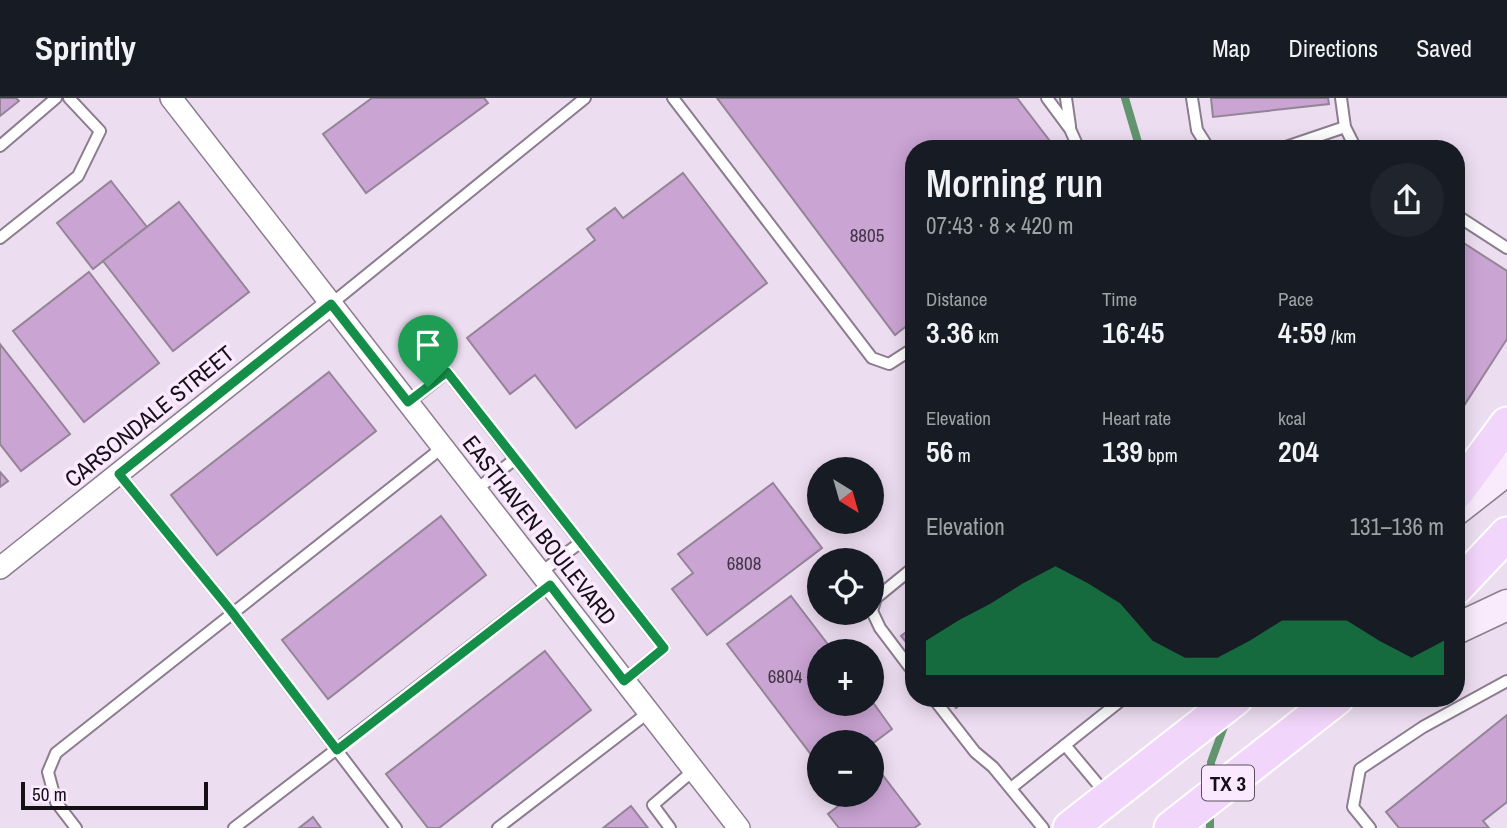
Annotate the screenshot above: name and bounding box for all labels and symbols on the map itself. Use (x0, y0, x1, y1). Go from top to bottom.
house number: 8805 (850, 222, 885, 248)
pin (398, 315, 458, 387)
street label: CARSONDALE STREET (58, 338, 241, 494)
street label: EASTHAVEN BOULEVARD (456, 429, 624, 631)
north arrow (807, 457, 884, 534)
house number: 6808 (727, 550, 761, 576)
house number: 6804 (768, 663, 803, 689)
road number: TX 3 (1202, 766, 1254, 800)
scale bar (21, 779, 208, 811)

